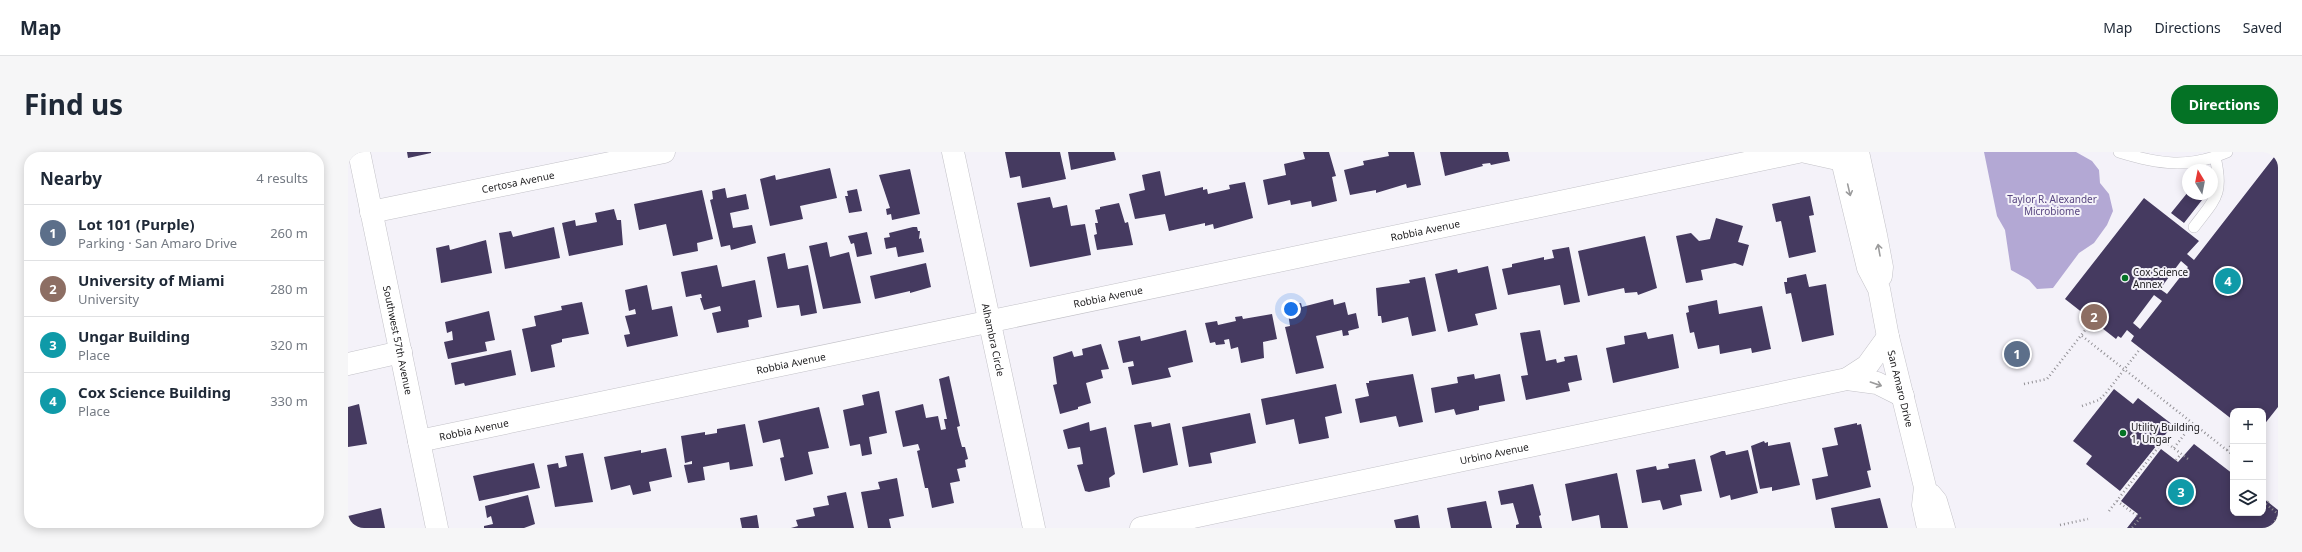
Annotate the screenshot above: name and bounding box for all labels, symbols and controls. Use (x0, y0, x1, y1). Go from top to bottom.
text: Map (20, 15, 61, 41)
text: Map (2103, 18, 2132, 37)
text: Directions (2154, 18, 2221, 37)
text: Saved (2243, 18, 2282, 37)
text: Find us (24, 85, 123, 123)
button: Directions (2171, 85, 2278, 124)
north arrow (2182, 164, 2218, 200)
text: Nearby (40, 167, 102, 190)
street label: Certosa Avenue (480, 168, 556, 196)
text: 4 results (256, 169, 308, 187)
one-way arrow (1846, 183, 1853, 196)
park label: Taylor R. Alexander Microbiome (2007, 192, 2097, 218)
text: Lot 101 (Purple) (78, 214, 195, 234)
street label: Robbia Avenue (1389, 216, 1461, 244)
text: 1 (49, 224, 57, 242)
text: 260 m (270, 224, 308, 242)
text: Parking · San Amaro Drive (78, 234, 237, 252)
one-way arrow (1875, 244, 1883, 257)
place label: Cox Science Annex (2133, 265, 2189, 291)
pin: 4 (2215, 266, 2241, 296)
text: University of Miami (78, 270, 225, 290)
marker: Cox Science Annex (2120, 273, 2130, 283)
text: 2 (49, 280, 57, 298)
text: 280 m (270, 280, 308, 298)
street label: Robbia Avenue (1072, 282, 1144, 311)
street label: Southwest 57th Avenue (380, 284, 416, 396)
text: University (78, 290, 139, 308)
your location (1281, 299, 1301, 319)
street label: Alhambra Circle (979, 302, 1008, 378)
pin: 2 (2081, 302, 2107, 332)
text: Ungar Building (78, 326, 190, 346)
text: 3 (49, 336, 57, 354)
text: 320 m (270, 336, 308, 354)
pin: 1 (2004, 339, 2030, 369)
text: Place (78, 346, 110, 364)
street label: Robbia Avenue (755, 349, 827, 377)
street label: San Amaro Drive (1885, 349, 1917, 429)
one-way arrow (1870, 380, 1882, 388)
text: Cox Science Building (78, 382, 231, 402)
text: 4 (49, 392, 57, 410)
text: 330 m (270, 392, 308, 410)
text: Place (78, 402, 110, 420)
map controls (2230, 408, 2266, 516)
button: + (2230, 408, 2266, 444)
street label: Robbia Avenue (438, 415, 510, 444)
place label: Utility Building 1, Ungar (2131, 420, 2200, 446)
marker: Utility Building 1, Ungar (2118, 428, 2128, 438)
street label: Urbino Avenue (1458, 439, 1530, 468)
button: − (2230, 444, 2266, 480)
pin: 3 (2168, 477, 2194, 507)
button: layers (2230, 480, 2266, 516)

